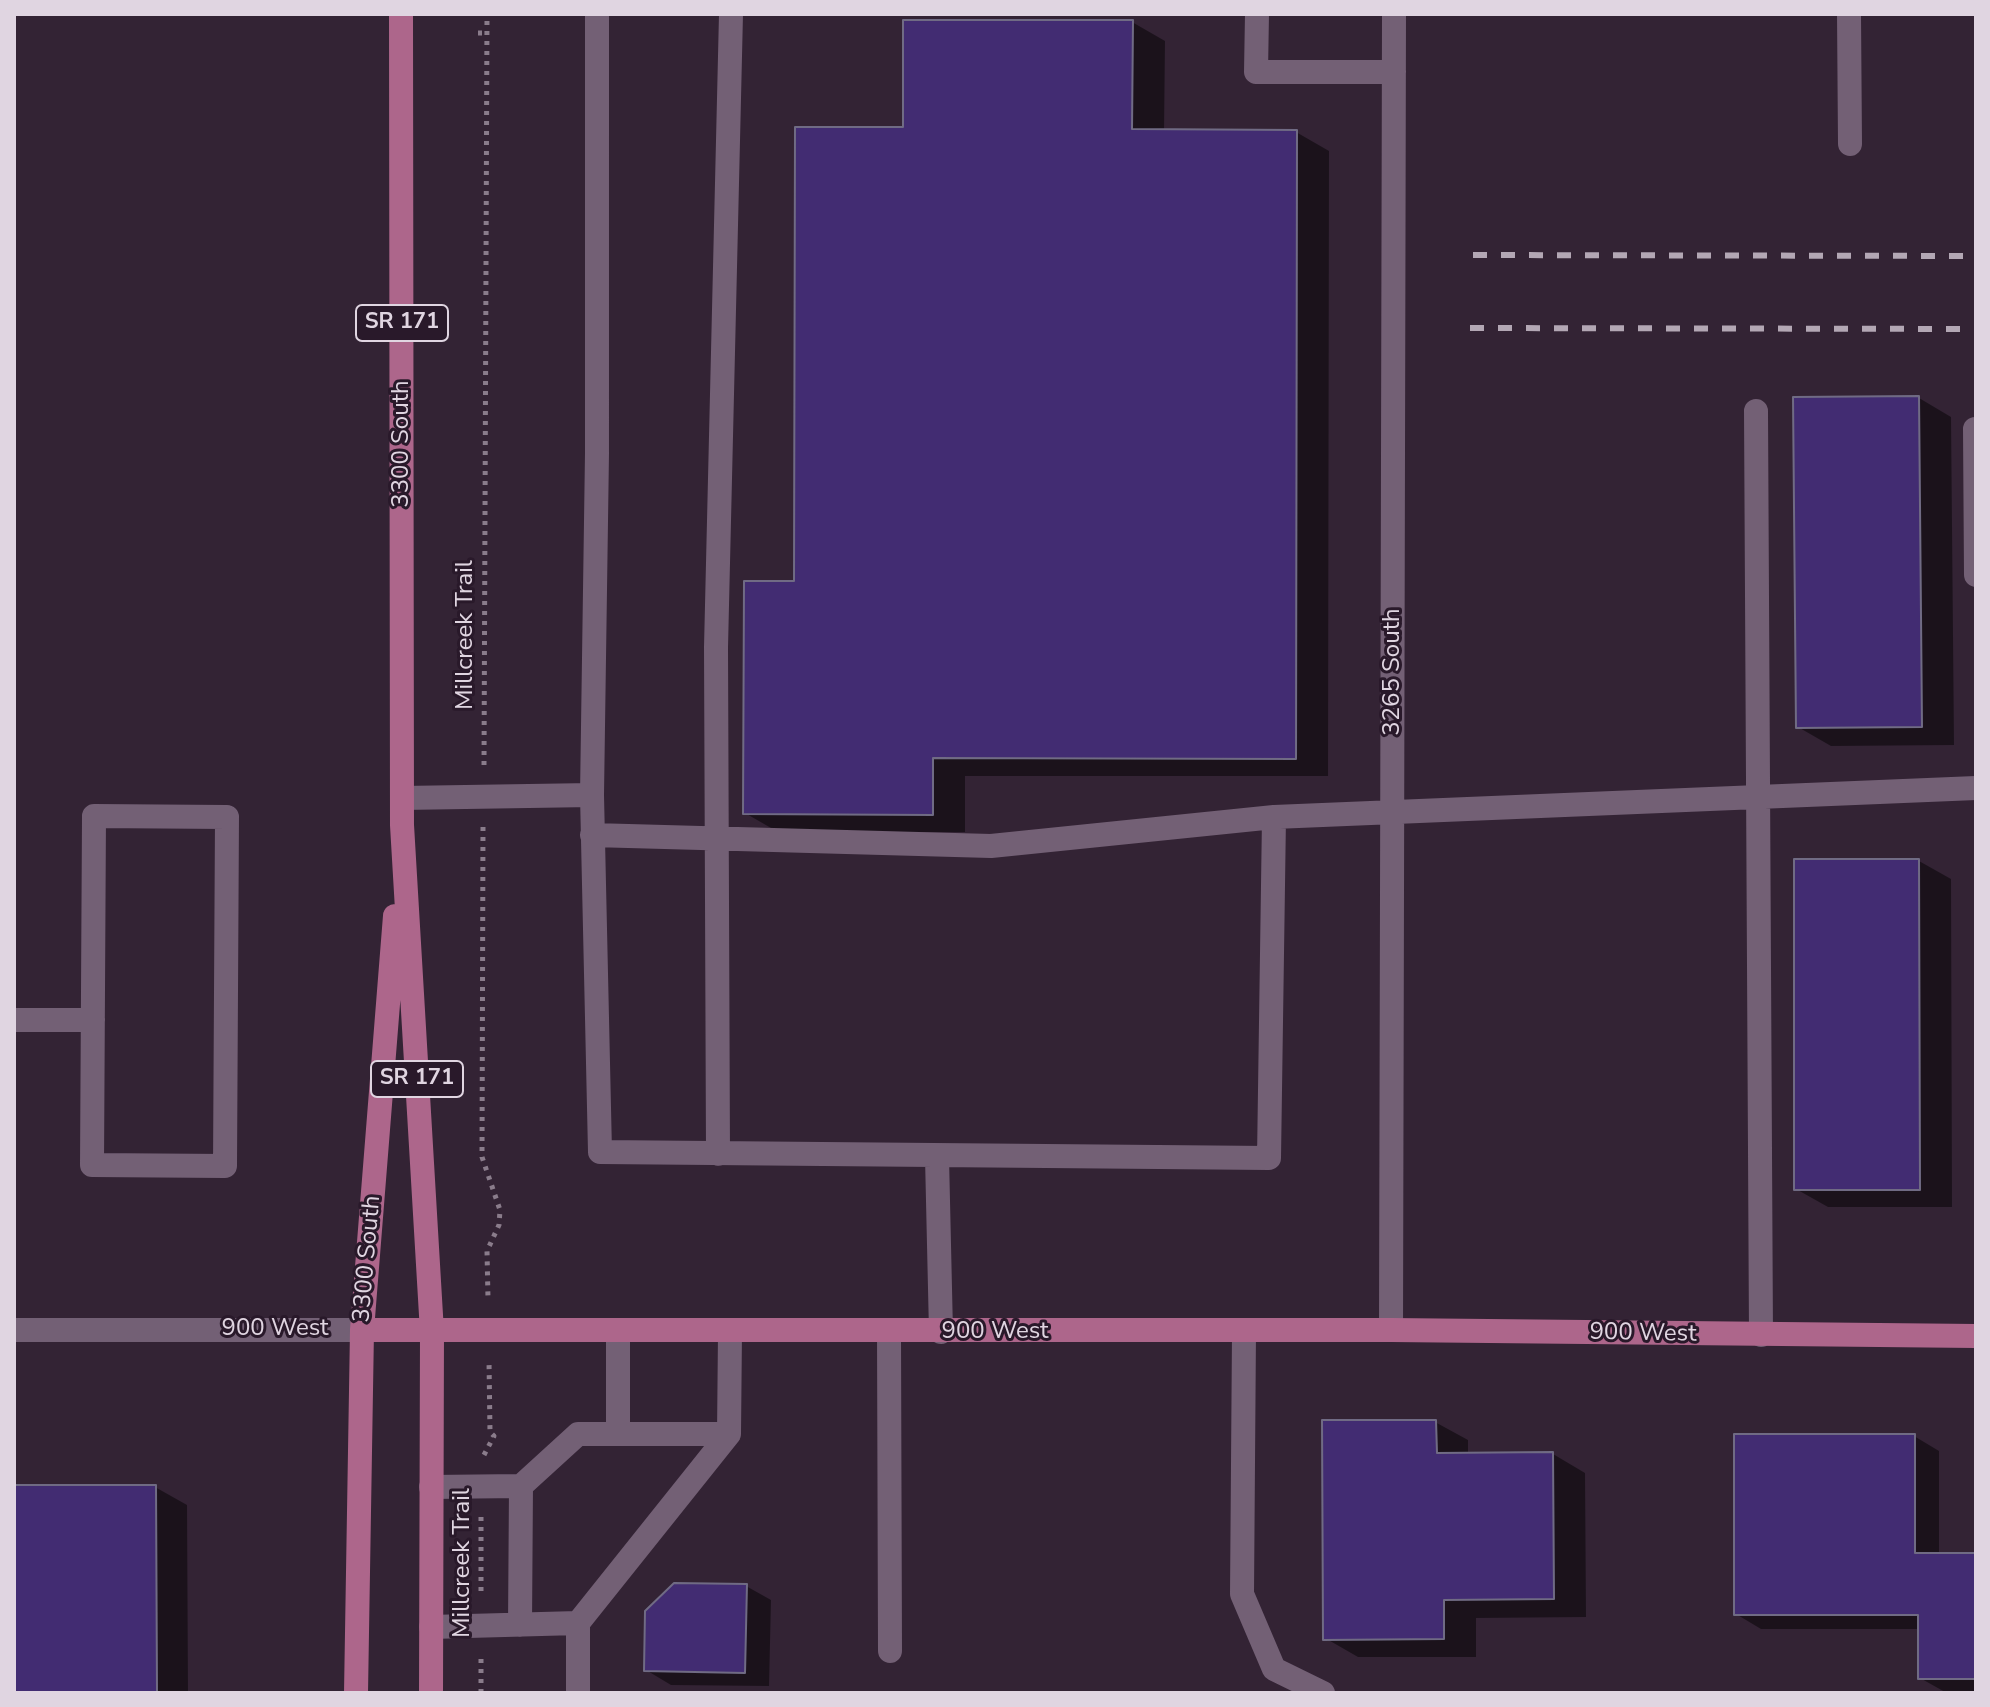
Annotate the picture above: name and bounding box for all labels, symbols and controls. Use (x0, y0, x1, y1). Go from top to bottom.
road number: SR 171 (356, 305, 448, 341)
street label: 3300 South (388, 380, 416, 508)
street label: Millcreek Trail (452, 560, 480, 710)
street label: 3265 South (1379, 608, 1407, 736)
road number: SR 171 (371, 1061, 463, 1097)
street label: 3300 South (348, 1194, 388, 1324)
street label: 900 West (222, 1315, 328, 1343)
street label: 900 West (942, 1318, 1048, 1346)
street label: 900 West (1589, 1319, 1697, 1349)
street label: Millcreek Trail (449, 1488, 477, 1638)

